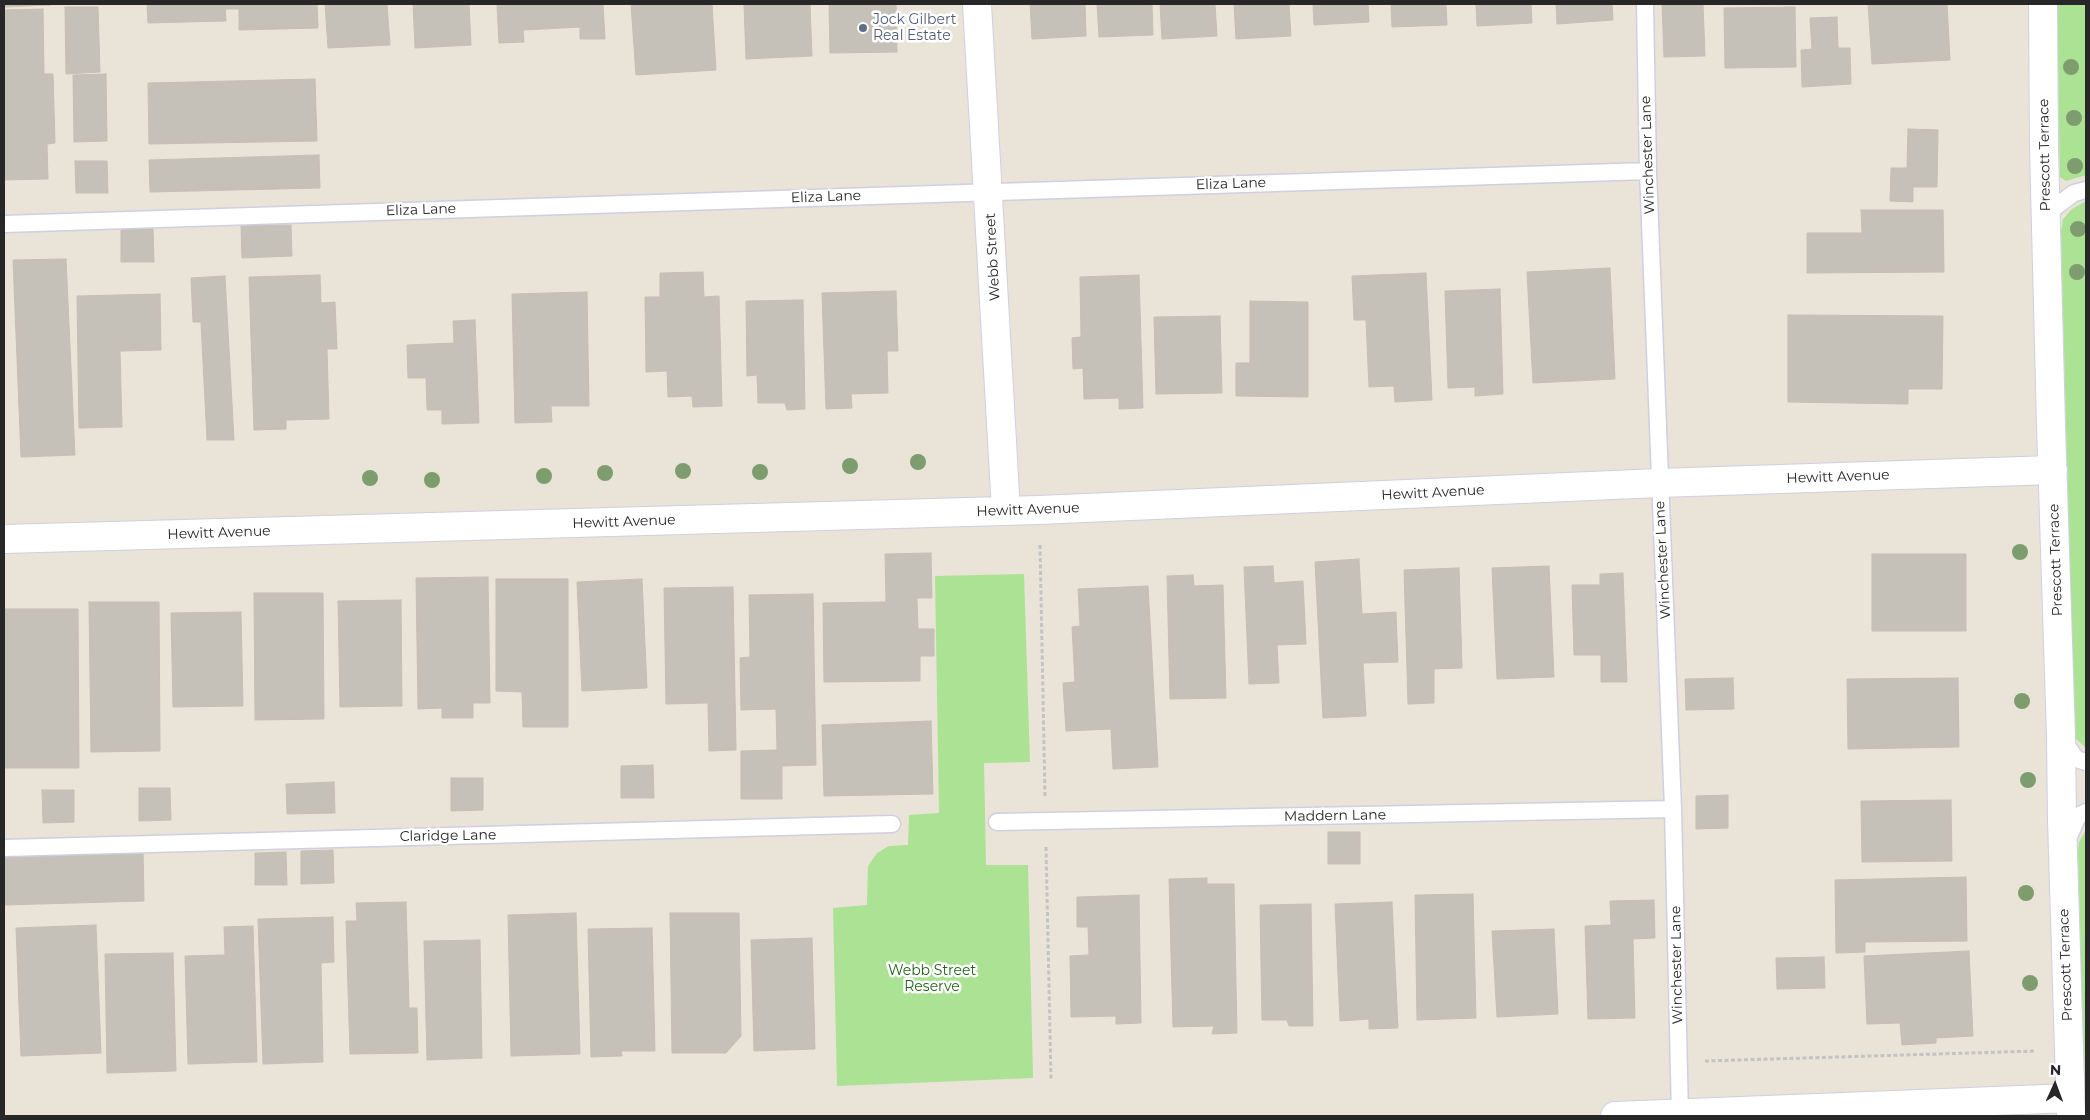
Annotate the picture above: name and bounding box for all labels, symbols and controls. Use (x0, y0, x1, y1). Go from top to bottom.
place label: Jock Gilbert Real Estate (873, 12, 956, 44)
marker: Jock Gilbert Real Estate (857, 22, 869, 34)
street label: Winchester Lane (1638, 95, 1658, 215)
street label: Prescott Terrace (2036, 99, 2054, 211)
street label: Eliza Lane (1196, 174, 1266, 194)
street label: Eliza Lane (791, 187, 861, 207)
street label: Eliza Lane (386, 200, 456, 220)
street label: Webb Street (982, 213, 1004, 301)
street label: Hewitt Avenue (1786, 467, 1890, 487)
street label: Hewitt Avenue (1381, 482, 1485, 504)
street label: Hewitt Avenue (976, 500, 1080, 520)
street label: Winchester Lane (1652, 500, 1674, 620)
street label: Prescott Terrace (2046, 503, 2066, 617)
street label: Hewitt Avenue (572, 512, 676, 532)
street label: Hewitt Avenue (167, 523, 271, 543)
street label: Maddern Lane (1284, 807, 1386, 825)
street label: Claridge Lane (399, 827, 497, 845)
street label: Winchester Lane (1668, 906, 1686, 1024)
street label: Prescott Terrace (2056, 908, 2076, 1022)
park label: Webb Street Reserve (888, 963, 976, 996)
north arrow (2030, 1060, 2080, 1110)
text: N (2050, 1061, 2061, 1079)

